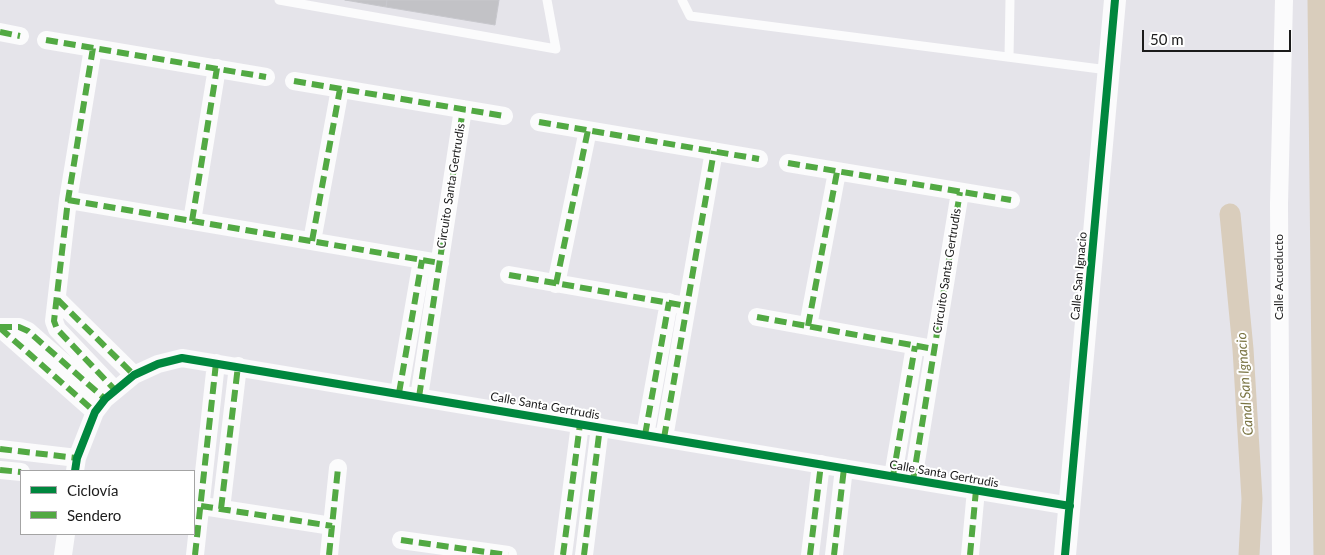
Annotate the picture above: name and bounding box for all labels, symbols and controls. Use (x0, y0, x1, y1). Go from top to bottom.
scale bar (1145, 20, 1294, 52)
text: 50 m (1150, 30, 1184, 48)
street label: Circuito Santa Gertrudis (434, 122, 468, 250)
street label: Circuito Santa Gertrudis (930, 207, 964, 335)
street label: Calle San Ignacio (1068, 231, 1090, 321)
street label: Calle Acueducto (1272, 234, 1286, 320)
water label: Canal San Ignacio (1233, 332, 1257, 436)
street label: Calle Santa Gertrudis (489, 389, 601, 423)
street label: Calle Santa Gertrudis (888, 457, 1000, 491)
legend (20, 470, 195, 535)
text: Ciclovía (67, 481, 118, 499)
text: Sendero (67, 506, 121, 524)

